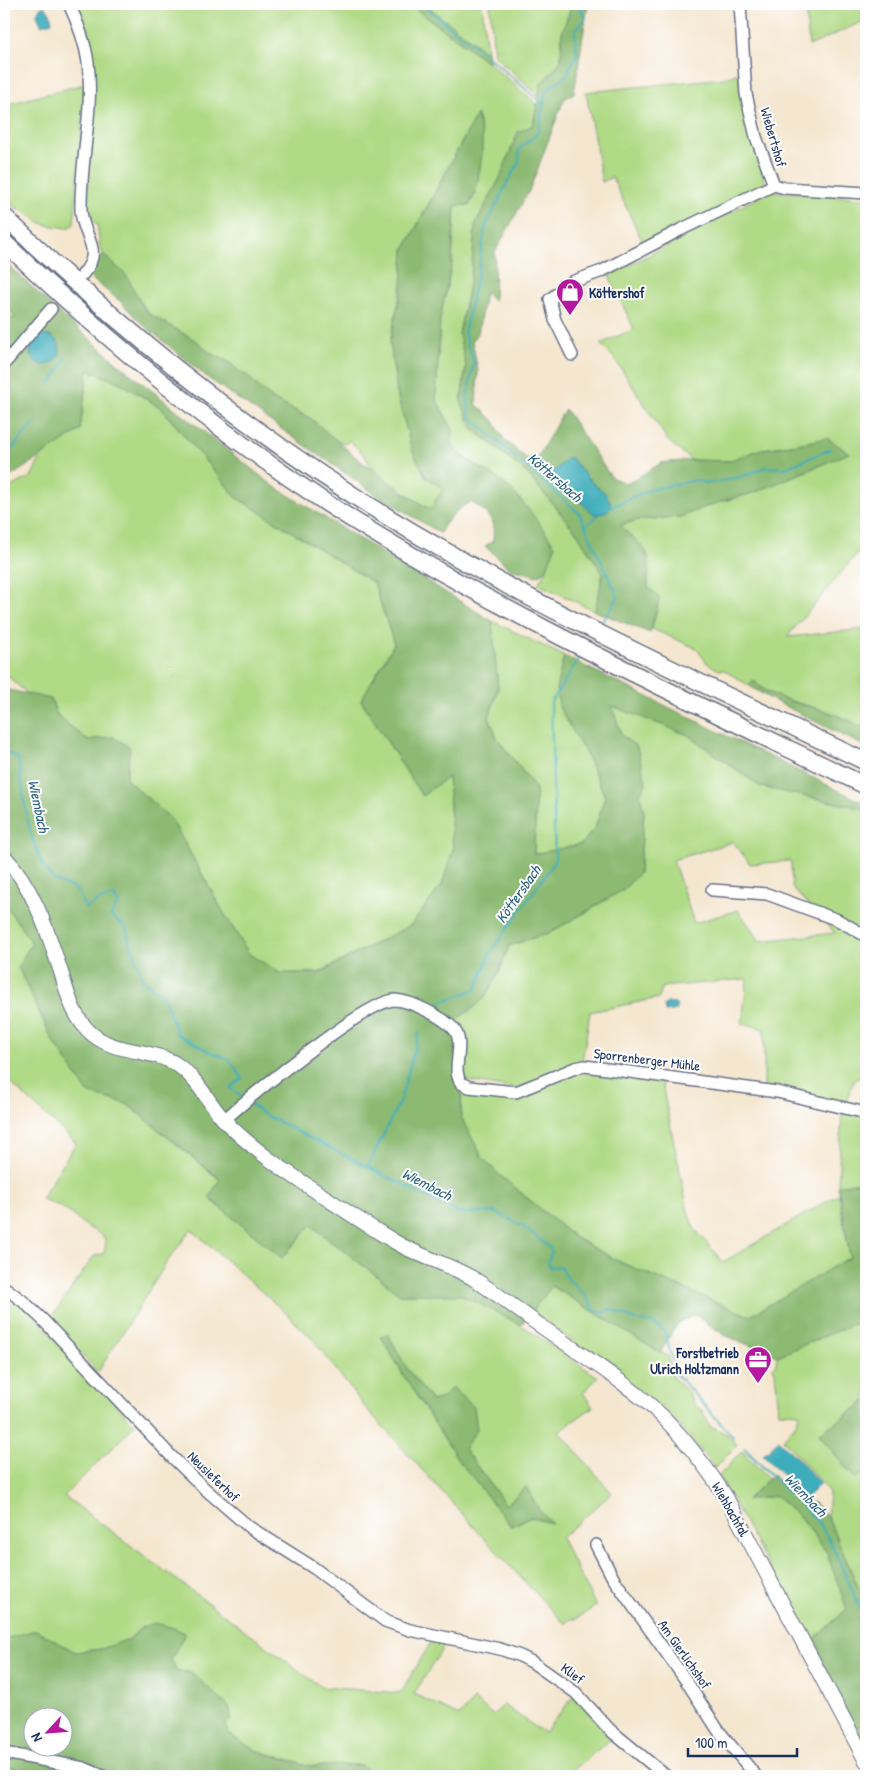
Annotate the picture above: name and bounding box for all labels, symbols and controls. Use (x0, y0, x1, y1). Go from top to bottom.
street label: Wiebertshof (756, 105, 792, 169)
shop icon: Köttershof (555, 277, 585, 316)
place label: Köttershof (589, 283, 645, 302)
water label: Köttersbach (523, 447, 588, 508)
water label: Wiembach (23, 778, 55, 836)
water label: Köttersbach (490, 860, 546, 927)
street label: Sporrenberger Mühle (593, 1043, 702, 1076)
water label: Wiembach (399, 1163, 457, 1206)
place label: Forstbetrieb Ulrich Holtzmann (650, 1343, 739, 1378)
office icon: Forstbetrieb Ulrich Holtzmann (743, 1345, 773, 1384)
street label: Neusieferhof (184, 1446, 244, 1506)
water label: Wiembach (780, 1469, 833, 1523)
street label: Wiehbachtal (708, 1478, 754, 1540)
street label: Am Gierlichshof (654, 1616, 716, 1692)
street label: Klief (557, 1658, 589, 1688)
north arrow (22, 1708, 72, 1758)
scale bar (688, 1725, 796, 1757)
text: N (25, 1730, 46, 1745)
text: 100 m (695, 1732, 728, 1753)

